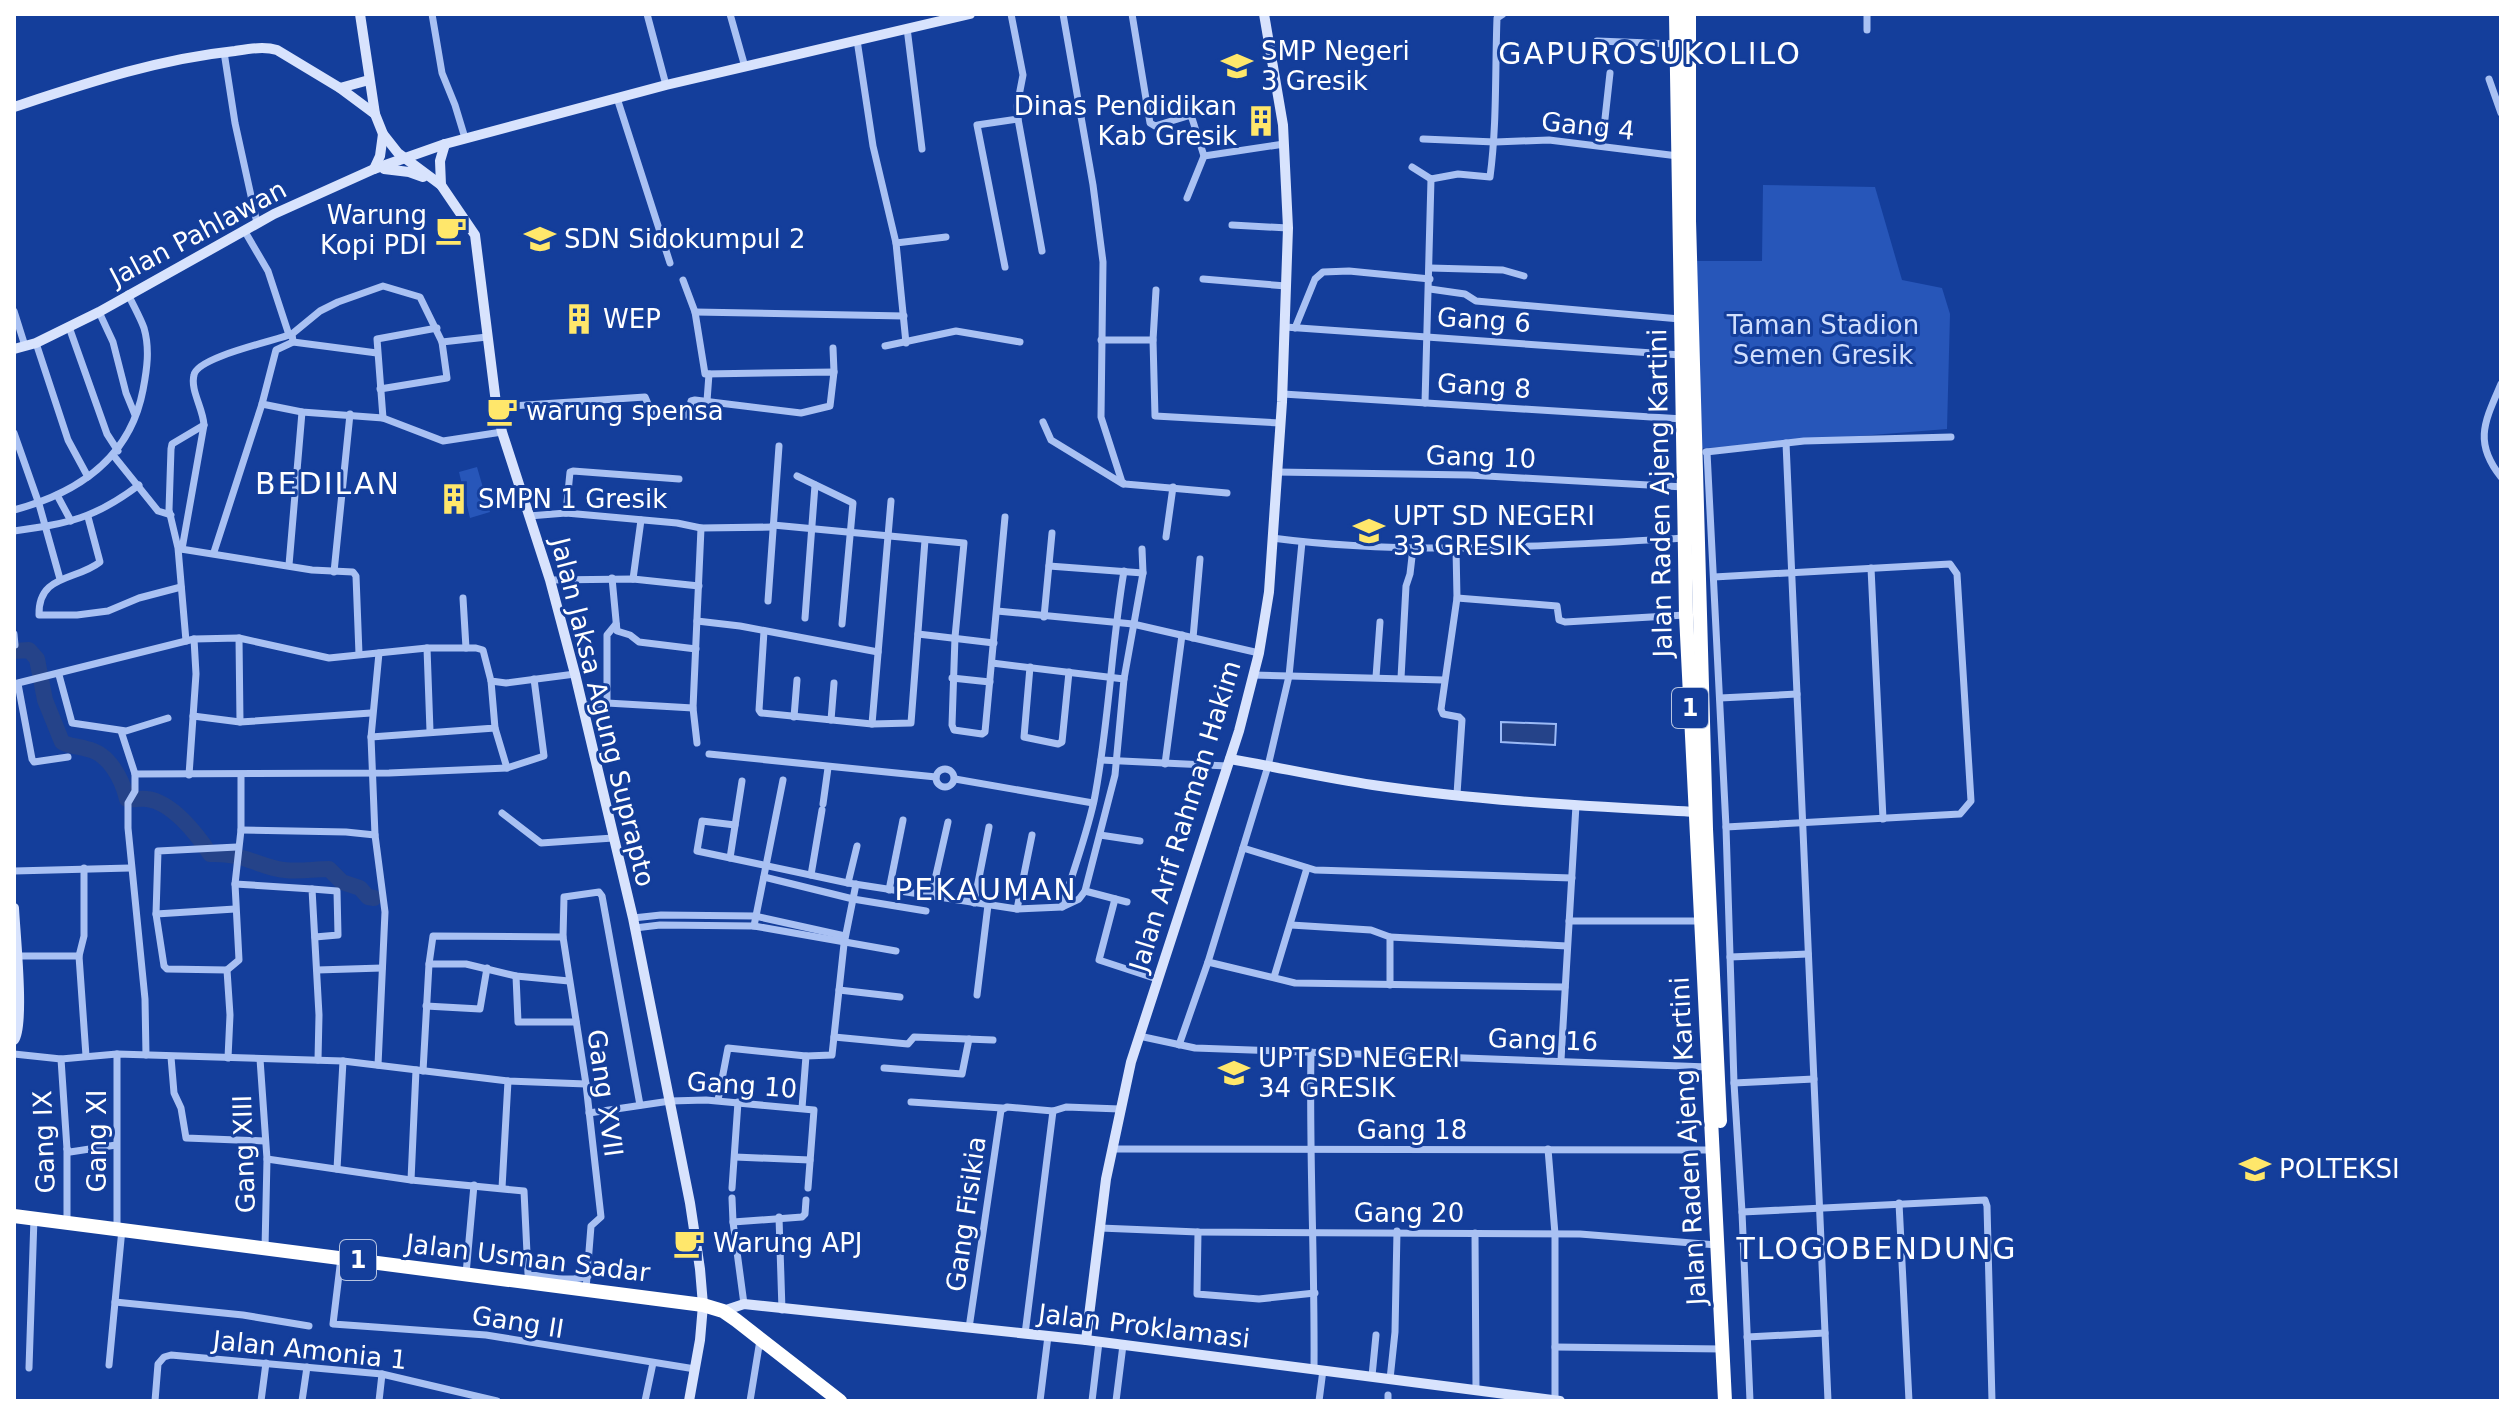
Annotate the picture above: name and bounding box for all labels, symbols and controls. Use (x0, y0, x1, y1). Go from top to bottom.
place label: SMP Negeri 3 Gresik (1261, 36, 1410, 96)
district label: GAPUROSUKOLILO (1498, 36, 1802, 71)
school or university icon: SMP Negeri 3 Gresik (1220, 49, 1254, 83)
place label: Dinas Pendidikan Kab Gresik (1014, 91, 1237, 151)
building icon: Dinas Pendidikan Kab Gresik (1244, 104, 1278, 138)
street label: Gang 4 (1540, 106, 1636, 146)
street label: Jalan Pahlawan (103, 174, 291, 293)
place label: Warung Kopi PDI (320, 200, 427, 260)
cafe icon: Warung Kopi PDI (434, 213, 468, 247)
school or university icon: SDN Sidokumpul 2 (523, 222, 557, 256)
place label: SDN Sidokumpul 2 (564, 224, 805, 254)
building icon: WEP (562, 302, 596, 336)
street label: Gang 6 (1436, 302, 1532, 338)
place label: WEP (603, 304, 661, 334)
park label: Taman Stadion Semen Gresik (1726, 310, 1919, 370)
street label: Jalan Raden Ajeng Kartini (1642, 328, 1678, 660)
street label: Gang 8 (1436, 368, 1532, 404)
cafe icon: warung spensa (485, 394, 519, 428)
place label: warung spensa (526, 396, 724, 426)
street label: Gang 10 (1425, 440, 1537, 474)
district label: BEDILAN (255, 466, 401, 501)
building icon: SMPN 1 Gresik (437, 482, 471, 516)
place label: SMPN 1 Gresik (478, 484, 667, 514)
place label: UPT SD NEGERI 33 GRESIK (1393, 501, 1595, 561)
school or university icon: UPT SD NEGERI 33 GRESIK (1352, 514, 1386, 548)
street label: Jalan Jaksa Agung Suprapto (545, 532, 661, 890)
street label: Jalan Arif Rahman Hakim (1123, 657, 1247, 977)
road number: 1 (1672, 688, 1708, 728)
district label: PEKAUMAN (894, 872, 1078, 907)
street label: Jalan Raden Ajeng Kartini (1664, 976, 1712, 1308)
street label: Gang 16 (1487, 1023, 1599, 1057)
street label: Gang XVII (581, 1027, 629, 1159)
place label: UPT SD NEGERI 34 GRESIK (1258, 1043, 1460, 1103)
school or university icon: UPT SD NEGERI 34 GRESIK (1217, 1056, 1251, 1090)
street label: Gang 10 (686, 1066, 798, 1104)
street label: Gang IX (27, 1090, 61, 1194)
street label: Gang XI (82, 1090, 112, 1192)
street label: Gang XIII (227, 1094, 261, 1214)
street label: Gang 18 (1357, 1115, 1467, 1145)
street label: Gang Fisikia (940, 1134, 992, 1294)
school or university icon: POLTEKSI (2238, 1152, 2272, 1186)
place label: POLTEKSI (2279, 1154, 2400, 1184)
street label: Gang 20 (1354, 1198, 1464, 1228)
cafe icon: Warung APJ (672, 1226, 706, 1260)
street label: Jalan Usman Sadar (402, 1228, 652, 1288)
place label: Warung APJ (713, 1228, 863, 1258)
district label: TLOGOBENDUNG (1735, 1231, 2018, 1266)
road number: 1 (340, 1240, 376, 1280)
street label: Jalan Proklamasi (1034, 1298, 1252, 1354)
street label: Gang II (470, 1300, 566, 1344)
street label: Jalan Amonia 1 (209, 1325, 409, 1375)

